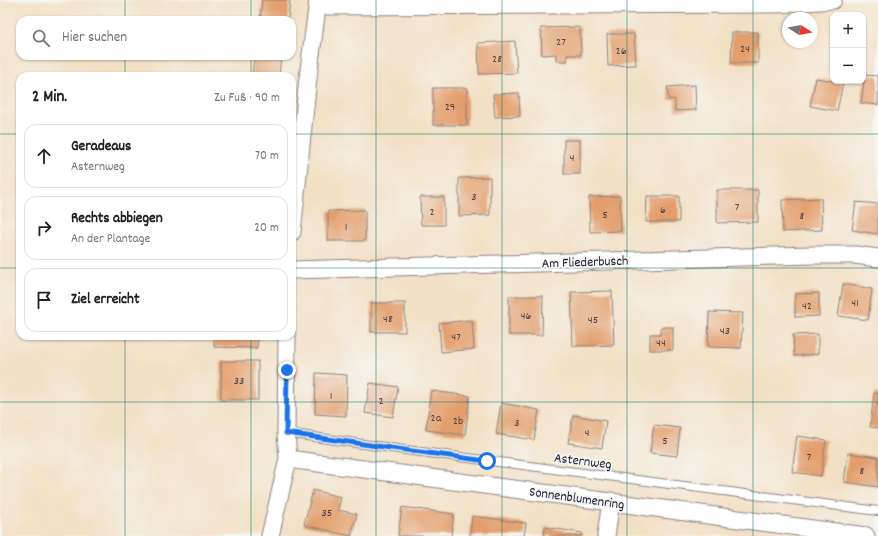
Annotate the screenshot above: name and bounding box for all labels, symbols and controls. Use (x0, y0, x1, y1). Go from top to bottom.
north arrow (782, 12, 818, 48)
map controls (830, 12, 866, 84)
button: + (830, 12, 866, 48)
search box (16, 16, 296, 60)
icon: search (30, 27, 52, 49)
text: Hier suchen (62, 27, 127, 49)
house number: 27 (556, 34, 566, 51)
house number: 24 (740, 41, 750, 58)
house number: 26 (615, 43, 627, 60)
button: − (830, 48, 866, 84)
house number: 28 (492, 51, 502, 68)
text: 2 Min. (32, 86, 67, 110)
text: Zu Fuß · 90 m (214, 89, 280, 108)
house number: 29 (445, 99, 455, 116)
text: Geradeaus (71, 136, 131, 158)
icon: ahead (33, 145, 55, 167)
text: 70 m (255, 147, 279, 166)
house number: 4 (570, 150, 575, 167)
text: Asternweg (71, 158, 125, 177)
house number: 3 (471, 189, 477, 206)
house number: 7 (735, 199, 740, 216)
house number: 6 (660, 202, 666, 219)
house number: 2 (429, 204, 435, 221)
house number: 5 (602, 207, 608, 224)
text: Rechts abbiegen (71, 208, 163, 230)
house number: 8 (800, 208, 805, 225)
icon: right (33, 217, 55, 239)
text: 20 m (254, 219, 279, 238)
house number: 1 (345, 219, 347, 236)
text: An der Plantage (71, 230, 150, 249)
street label: Am Fliederbusch (541, 251, 629, 275)
icon: arrive (33, 289, 55, 311)
text: Ziel erreicht (71, 289, 139, 311)
house number: 41 (851, 295, 859, 312)
house number: 42 (802, 298, 812, 315)
house number: 46 (521, 308, 532, 325)
house number: 48 (383, 311, 393, 328)
house number: 45 (588, 312, 598, 329)
house number: 43 (720, 323, 730, 340)
house number: 47 (451, 329, 461, 346)
house number: 44 (656, 335, 666, 352)
route end (278, 361, 296, 379)
house number: 33 (234, 373, 244, 390)
house number: 1 (330, 388, 332, 405)
house number: 2 (378, 393, 384, 410)
house number: 2a (431, 410, 442, 427)
house number: 2b (453, 413, 463, 430)
house number: 3 (514, 415, 520, 432)
house number: 4 (585, 425, 590, 442)
house number: 5 (662, 433, 668, 450)
street label: Asternweg (553, 449, 613, 475)
house number: 7 (807, 449, 812, 466)
route start (478, 452, 496, 470)
house number: 8 (860, 463, 865, 480)
street label: Sonnenblumenring (528, 482, 626, 516)
house number: 35 (322, 505, 332, 522)

